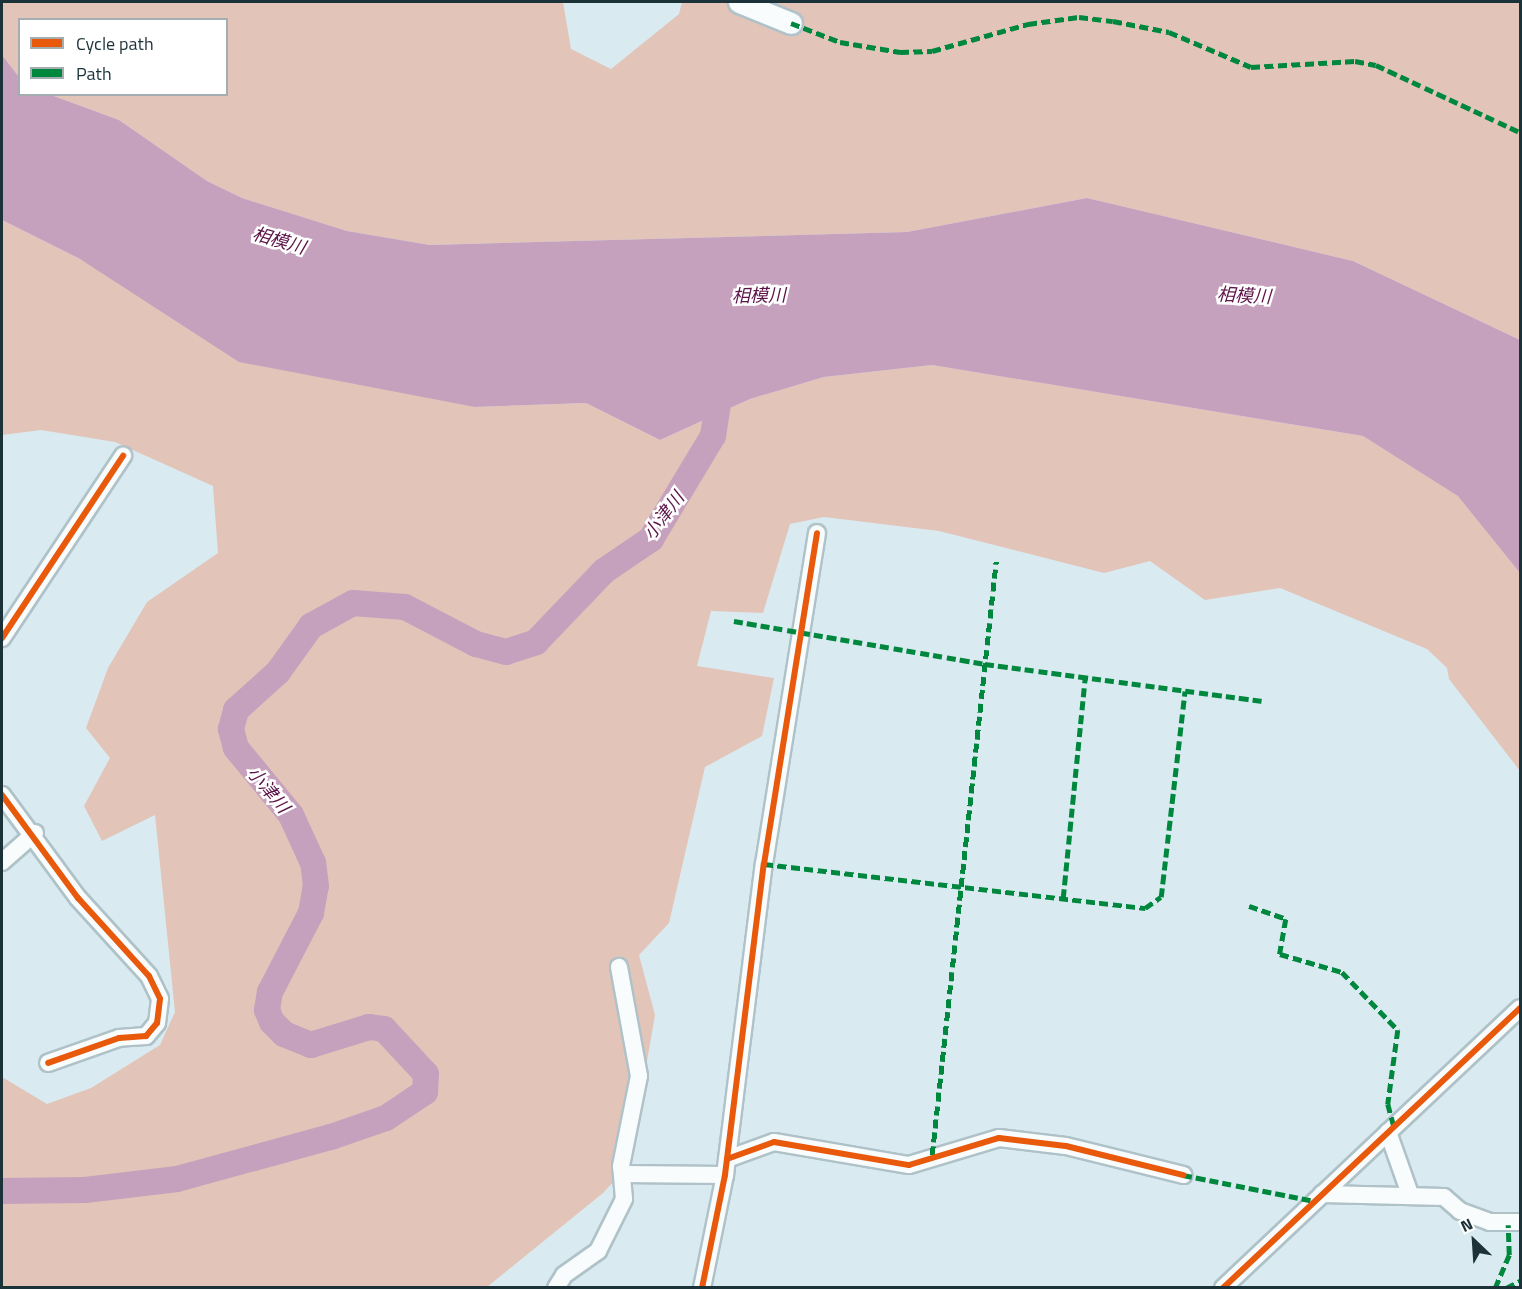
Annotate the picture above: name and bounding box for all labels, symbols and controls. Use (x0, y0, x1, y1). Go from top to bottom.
legend (18, 18, 228, 96)
text: Cycle path (76, 30, 154, 57)
text: Path (76, 60, 112, 87)
water label: 相模川 (250, 223, 308, 259)
water label: 相模川 (1216, 284, 1272, 308)
water label: 相模川 (732, 285, 786, 307)
water label: 小津川 (639, 488, 689, 544)
water label: 小津川 (242, 762, 294, 818)
north arrow (1444, 1211, 1504, 1271)
text: N (1456, 1211, 1476, 1238)

